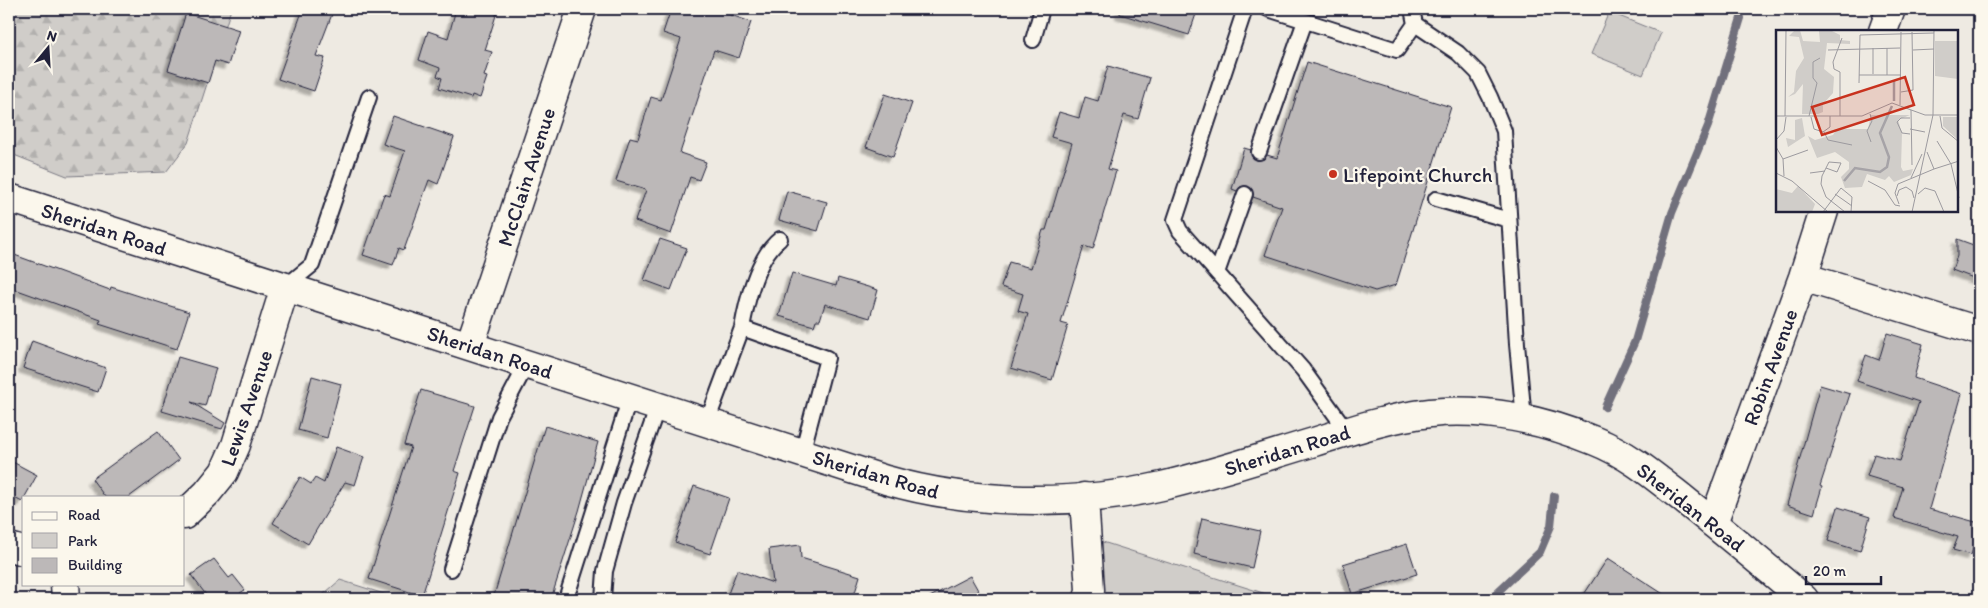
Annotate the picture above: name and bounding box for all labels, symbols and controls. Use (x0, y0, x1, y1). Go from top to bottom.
north arrow (22, 22, 72, 72)
text: N (45, 27, 59, 46)
inset map (1776, 30, 1958, 212)
street label: McClain Avenue (492, 104, 560, 250)
place label: Lifepoint Church (1343, 162, 1493, 187)
marker: Lifepoint Church (1327, 168, 1339, 180)
street label: Sheridan Road (38, 197, 170, 261)
street label: Robin Avenue (1737, 305, 1803, 429)
street label: Sheridan Road (424, 320, 556, 384)
street label: Lewis Avenue (214, 347, 278, 469)
street label: Sheridan Road (1221, 419, 1353, 481)
street label: Sheridan Road (810, 444, 942, 504)
street label: Sheridan Road (1632, 457, 1750, 557)
legend (22, 496, 185, 586)
text: Road (68, 506, 101, 524)
text: Park (68, 532, 98, 550)
scale bar (1806, 553, 1880, 585)
text: Building (68, 556, 122, 574)
text: 20 m (1813, 562, 1847, 580)

